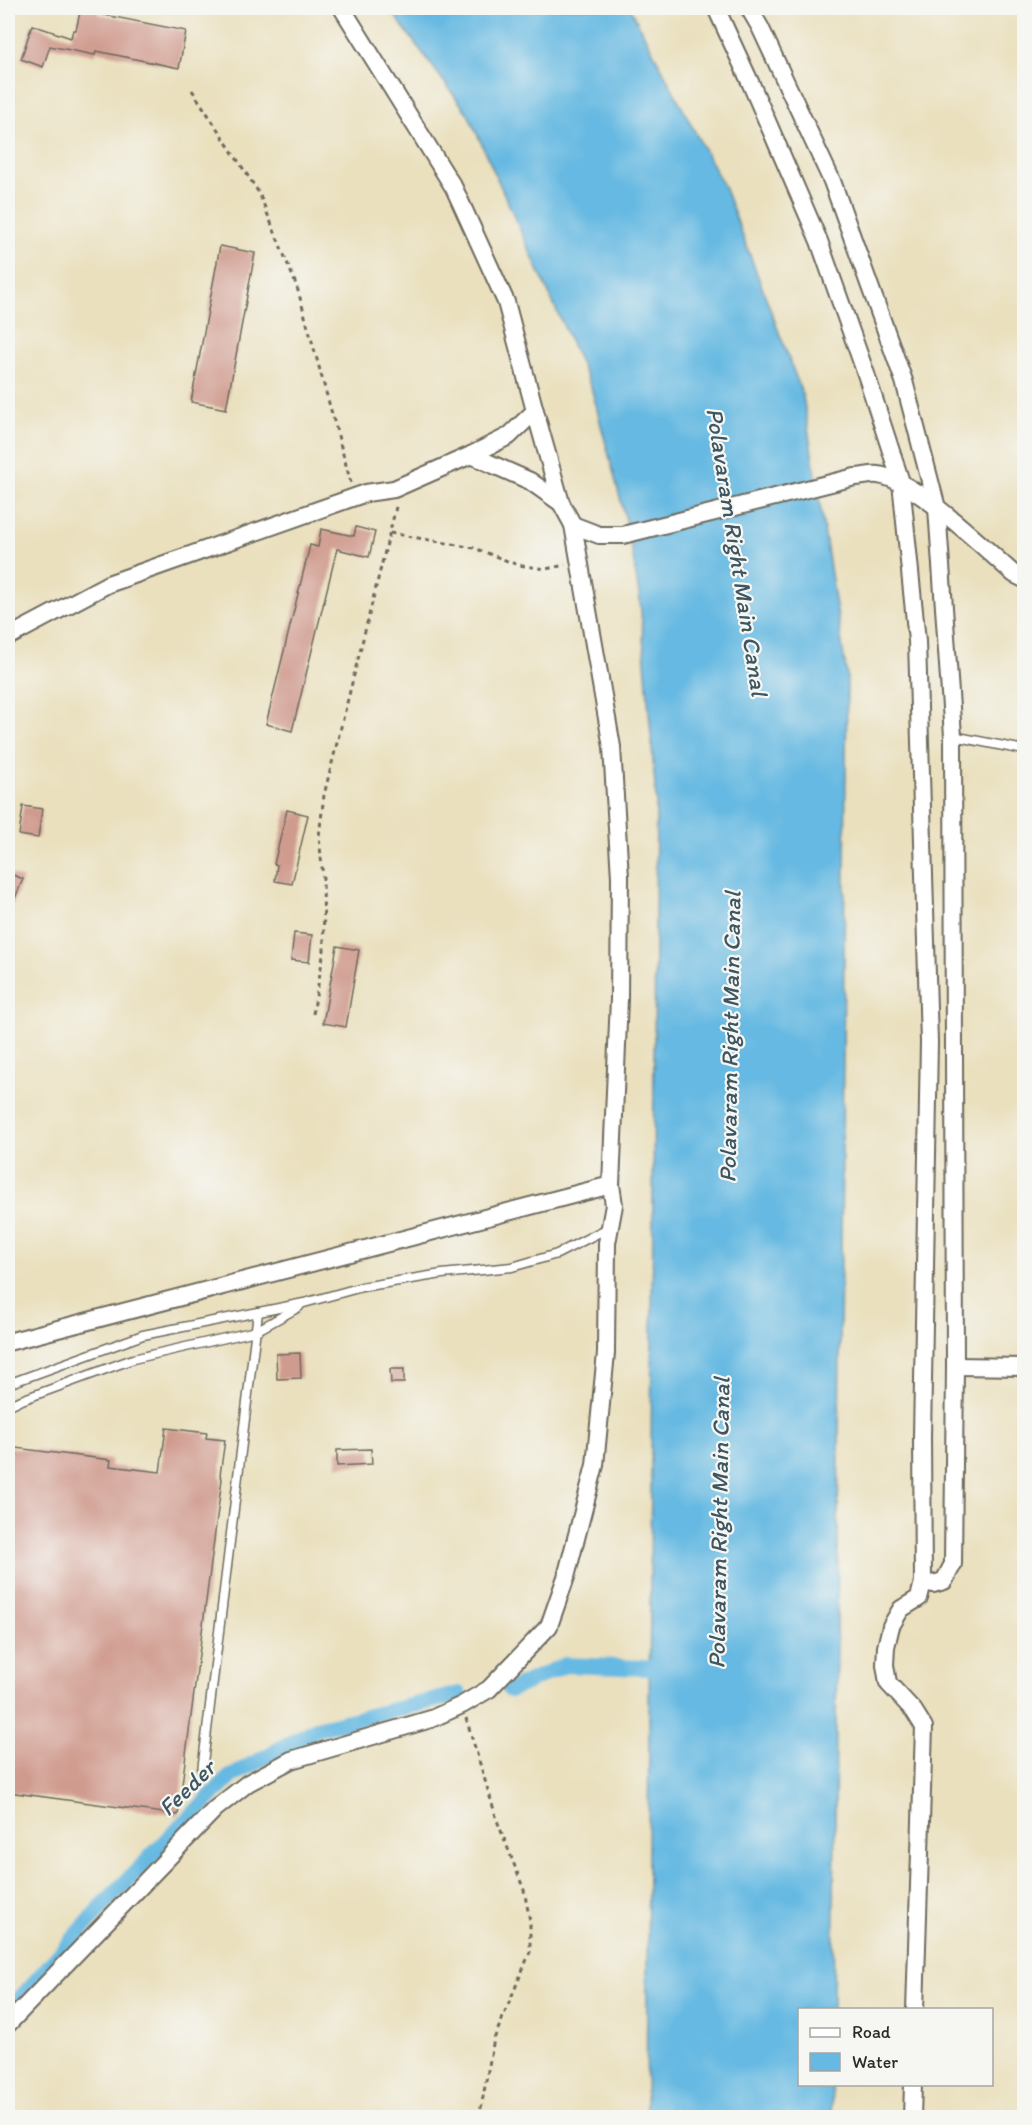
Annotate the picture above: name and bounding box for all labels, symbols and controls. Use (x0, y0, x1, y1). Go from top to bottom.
water label: Polavaram Right Main Canal (700, 406, 775, 700)
water label: Polavaram Right Main Canal (712, 889, 747, 1183)
water label: Polavaram Right Main Canal (701, 1375, 736, 1669)
water label: Feeder (152, 1751, 223, 1822)
legend (798, 2008, 993, 2086)
text: Road (852, 2021, 891, 2043)
text: Water (852, 2051, 898, 2073)

